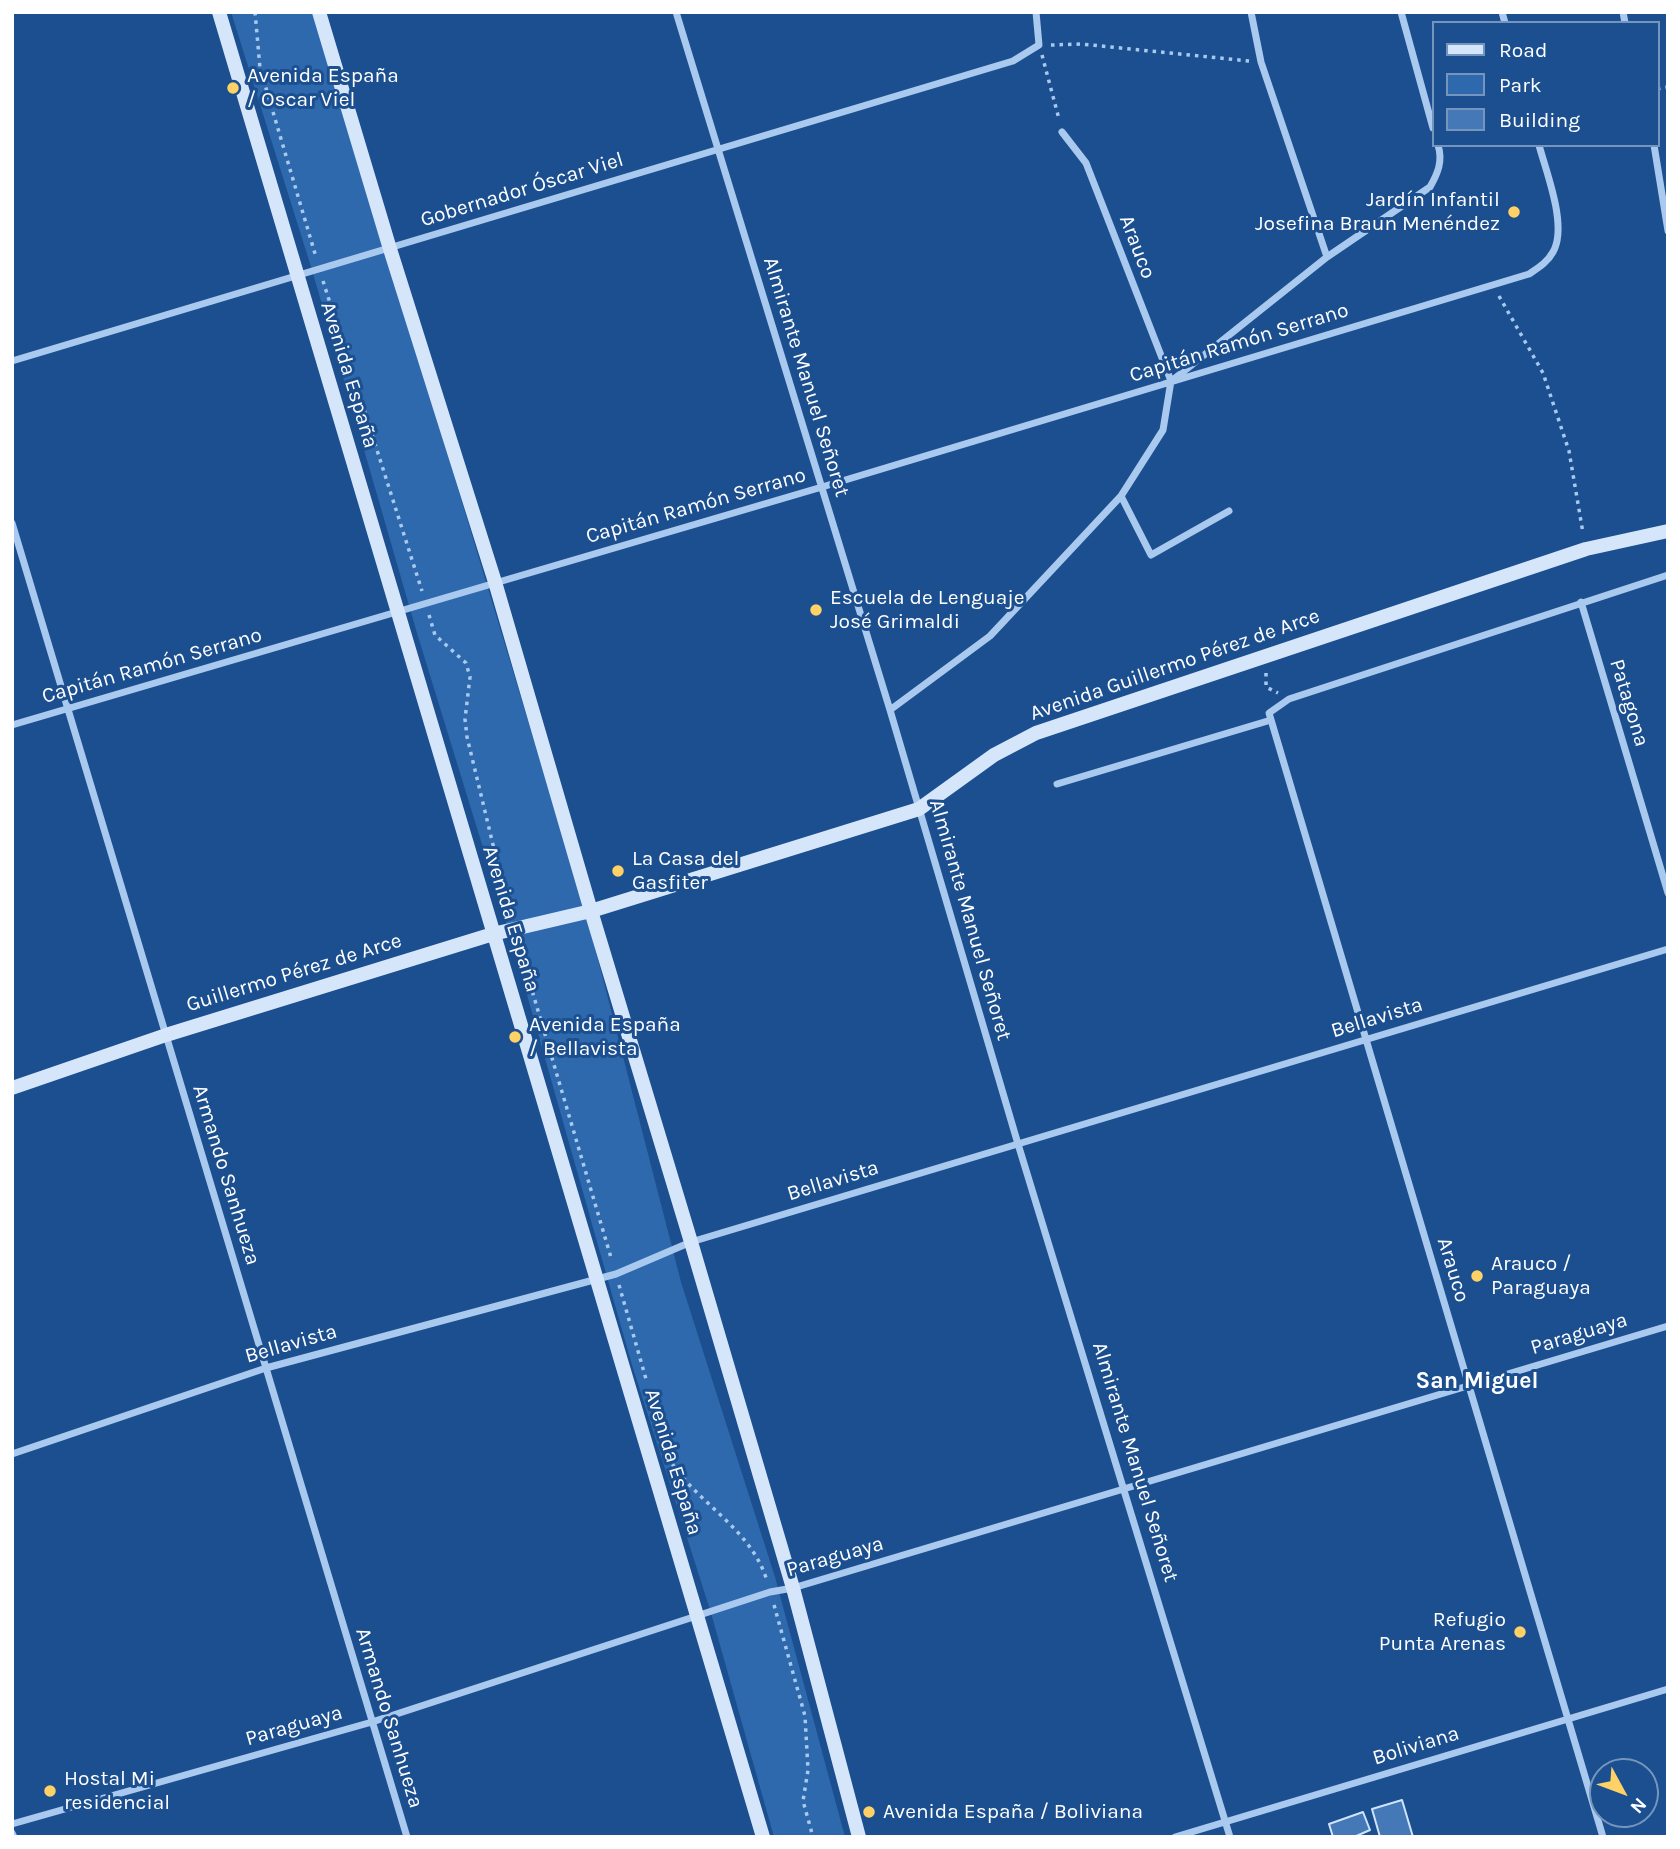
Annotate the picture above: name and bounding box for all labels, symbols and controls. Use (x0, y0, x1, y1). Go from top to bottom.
legend (1432, 21, 1659, 147)
text: Road (1499, 38, 1547, 62)
place label: Avenida España / Oscar Viel (247, 63, 399, 113)
text: Park (1499, 73, 1542, 97)
marker: Avenida España / Oscar Viel (225, 80, 241, 96)
text: Building (1499, 108, 1580, 132)
street label: Gobernador Óscar Viel (417, 147, 627, 233)
place label: Jardín Infantil Josefina Braun Menéndez (1255, 187, 1500, 237)
marker: Jardín Infantil Josefina Braun Menéndez (1506, 204, 1522, 220)
street label: Arauco (1113, 212, 1161, 282)
street label: Almirante Manuel Señoret (757, 254, 855, 500)
street label: Capitán Ramón Serrano (1126, 298, 1352, 388)
street label: Avenida España (315, 299, 383, 451)
street label: Capitán Ramón Serrano (583, 463, 809, 549)
place label: Escuela de Lenguaje José Grimaldi (830, 585, 1025, 635)
marker: Escuela de Lenguaje José Grimaldi (808, 602, 824, 618)
street label: Avenida Guillermo Pérez de Arce (1027, 603, 1323, 727)
street label: Capitán Ramón Serrano (39, 623, 265, 709)
street label: Patagona (1604, 656, 1654, 750)
street label: Almirante Manuel Señoret (923, 797, 1017, 1043)
street label: Avenida España (477, 843, 545, 995)
place label: La Casa del Gasfiter (632, 846, 739, 896)
marker: La Casa del Gasfiter (610, 863, 626, 879)
street label: Guillermo Pérez de Arce (183, 928, 405, 1018)
street label: Bellavista (1328, 992, 1426, 1044)
place label: Avenida España / Bellavista (529, 1012, 681, 1062)
marker: Avenida España / Bellavista (507, 1029, 523, 1045)
street label: Armando Sanhueza (187, 1082, 265, 1268)
street label: Bellavista (784, 1155, 882, 1207)
street label: Arauco (1431, 1235, 1475, 1305)
place label: Arauco / Paraguaya (1491, 1251, 1591, 1301)
marker: Arauco / Paraguaya (1469, 1268, 1485, 1284)
street label: Paraguaya (1528, 1307, 1630, 1361)
street label: Bellavista (242, 1319, 340, 1369)
street label: Almirante Manuel Señoret (1086, 1339, 1184, 1585)
district label: San Miguel (1416, 1367, 1538, 1395)
street label: Avenida España (639, 1386, 707, 1538)
street label: Paraguaya (784, 1531, 886, 1583)
place label: Refugio Punta Arenas (1379, 1607, 1506, 1657)
marker: Refugio Punta Arenas (1512, 1624, 1528, 1640)
street label: Armando Sanhueza (350, 1625, 428, 1811)
street label: Paraguaya (243, 1700, 345, 1752)
street label: Boliviana (1370, 1721, 1462, 1771)
north arrow (1589, 1758, 1659, 1828)
place label: Hostal Mi residencial (64, 1766, 170, 1816)
marker: Hostal Mi residencial (42, 1783, 58, 1799)
text: N (1626, 1793, 1651, 1818)
place label: Avenida España / Boliviana (883, 1799, 1143, 1825)
marker: Avenida España / Boliviana (861, 1804, 877, 1820)

